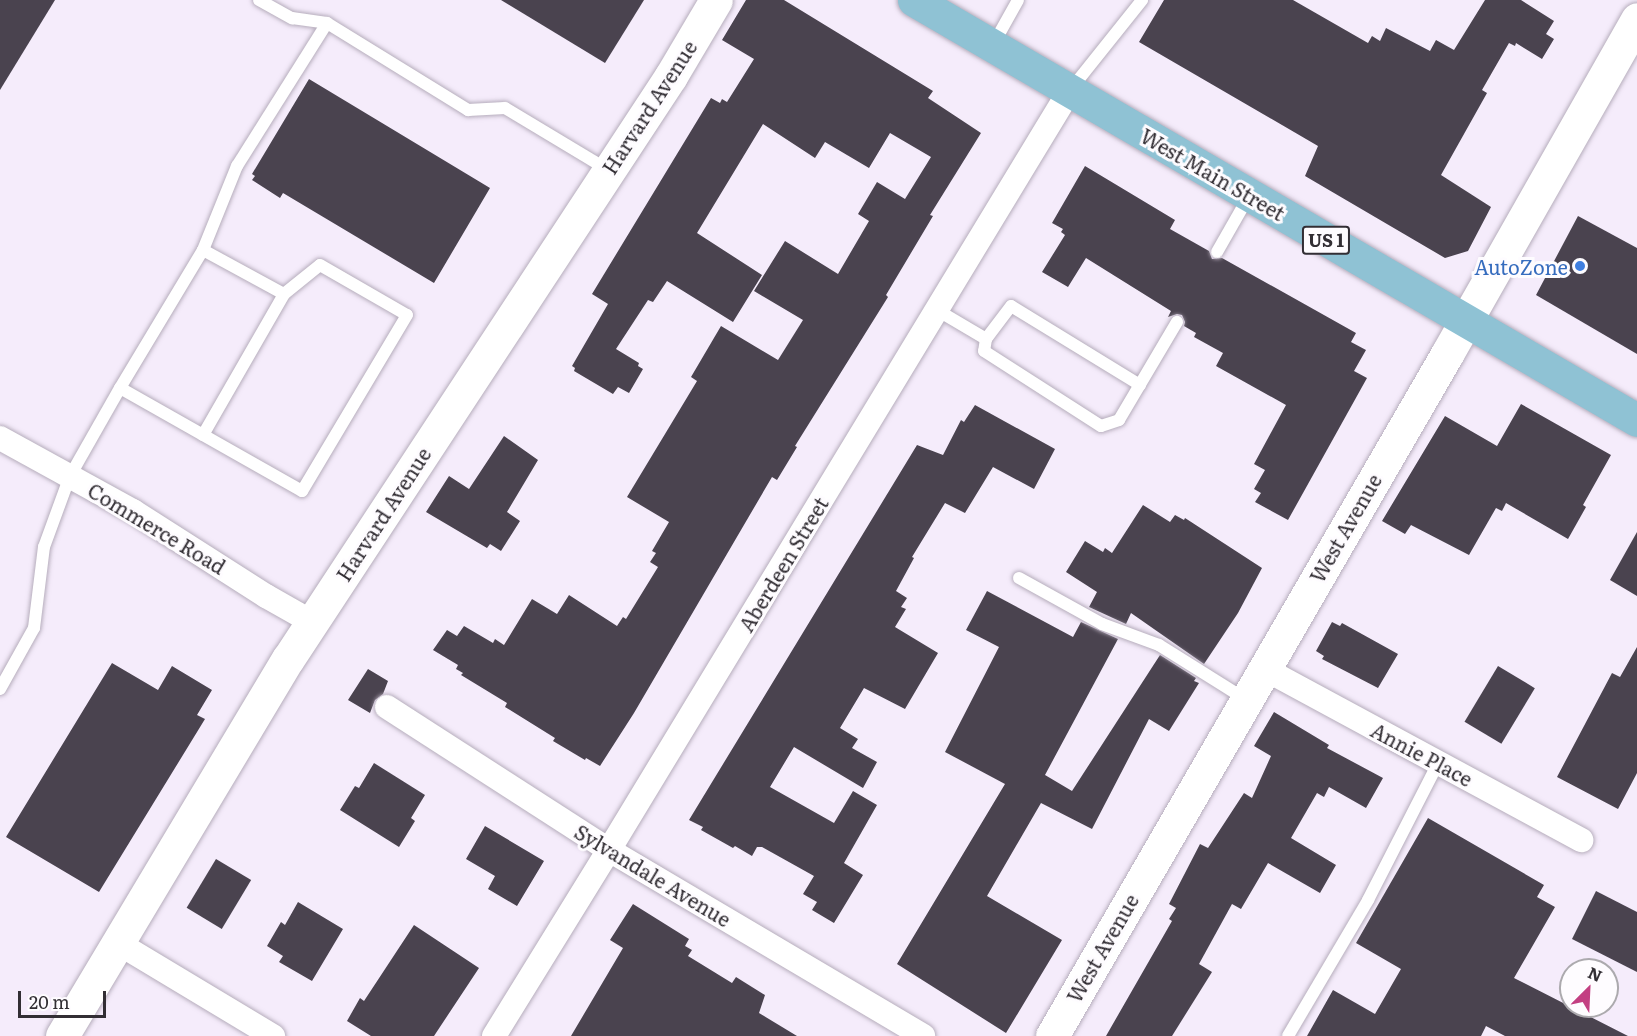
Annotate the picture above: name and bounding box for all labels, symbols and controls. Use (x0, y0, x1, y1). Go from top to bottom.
street label: Harvard Avenue (597, 36, 701, 178)
street label: West Main Street (1137, 123, 1289, 225)
road number: US 1 (1300, 225, 1352, 255)
place label: AutoZone (1474, 254, 1568, 278)
marker: AutoZone (1573, 259, 1587, 273)
street label: Harvard Avenue (331, 443, 435, 585)
street label: West Avenue (1304, 469, 1386, 587)
street label: Commerce Road (84, 477, 230, 579)
street label: Aberdeen Street (733, 492, 833, 636)
street label: Annie Place (1367, 717, 1477, 791)
street label: Sylvandale Avenue (571, 819, 735, 931)
street label: West Avenue (1061, 889, 1143, 1007)
north arrow (1559, 958, 1619, 1018)
text: N (1584, 960, 1607, 987)
scale bar (21, 979, 110, 1017)
text: 20 m (29, 988, 70, 1015)

